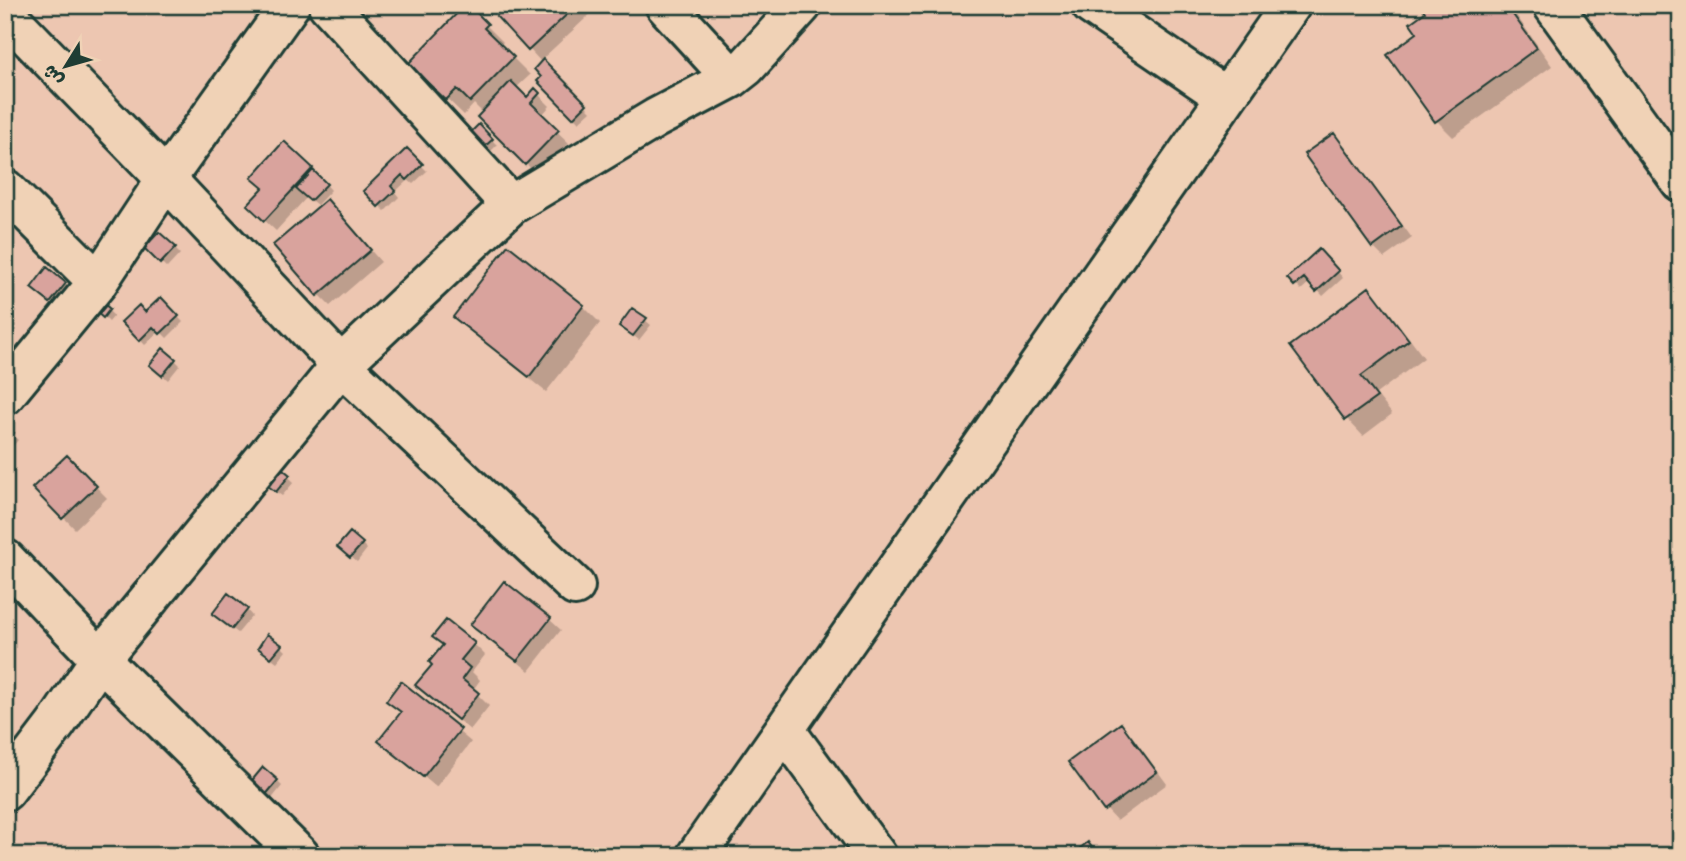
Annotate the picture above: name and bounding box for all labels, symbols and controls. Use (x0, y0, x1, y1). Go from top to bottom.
north arrow (32, 32, 102, 102)
text: ش (36, 61, 68, 92)

